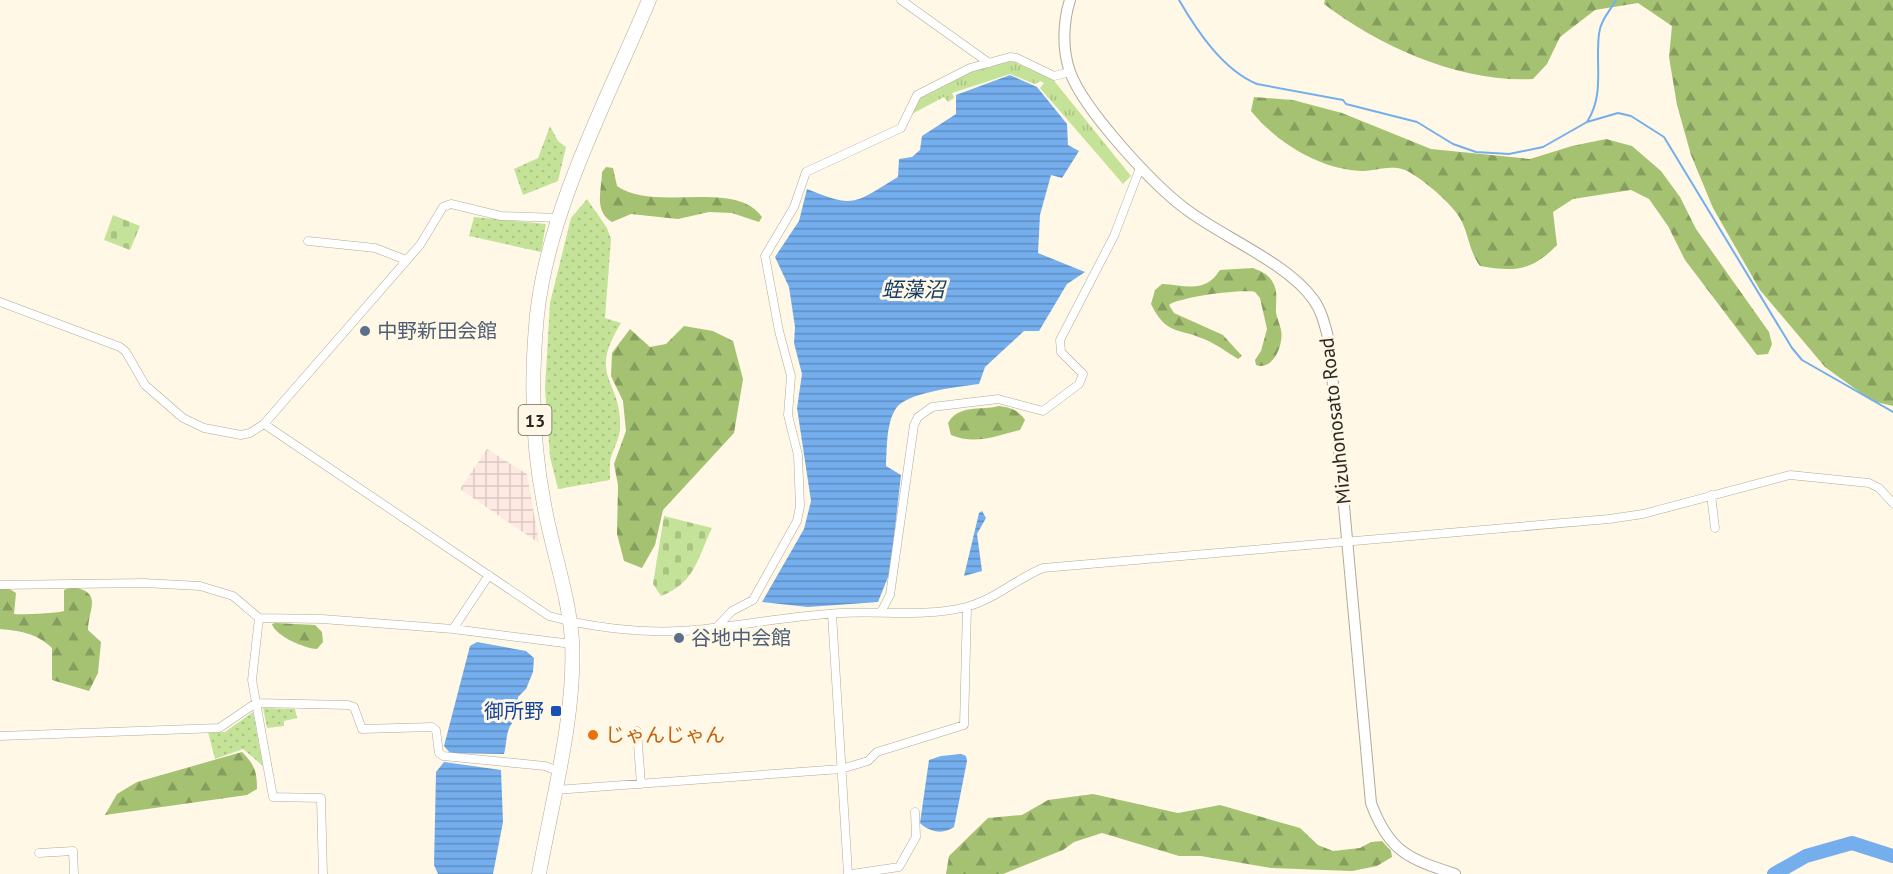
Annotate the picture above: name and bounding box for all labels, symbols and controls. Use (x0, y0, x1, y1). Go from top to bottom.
water label: 蛭藻沼 (882, 276, 947, 303)
place label: 中野新田会館 (377, 318, 497, 344)
marker: 中野新田会館 (358, 324, 372, 338)
street label: Mizuhonosato Road (1313, 336, 1357, 506)
road number: 13 (518, 405, 552, 435)
place label: 谷地中会館 (691, 625, 791, 651)
marker: 谷地中会館 (672, 631, 686, 645)
place label: 御所野 (484, 698, 544, 724)
marker: 御所野 (549, 704, 563, 718)
place label: じゃんじゃん (605, 722, 725, 748)
marker: じゃんじゃん (586, 728, 600, 742)

